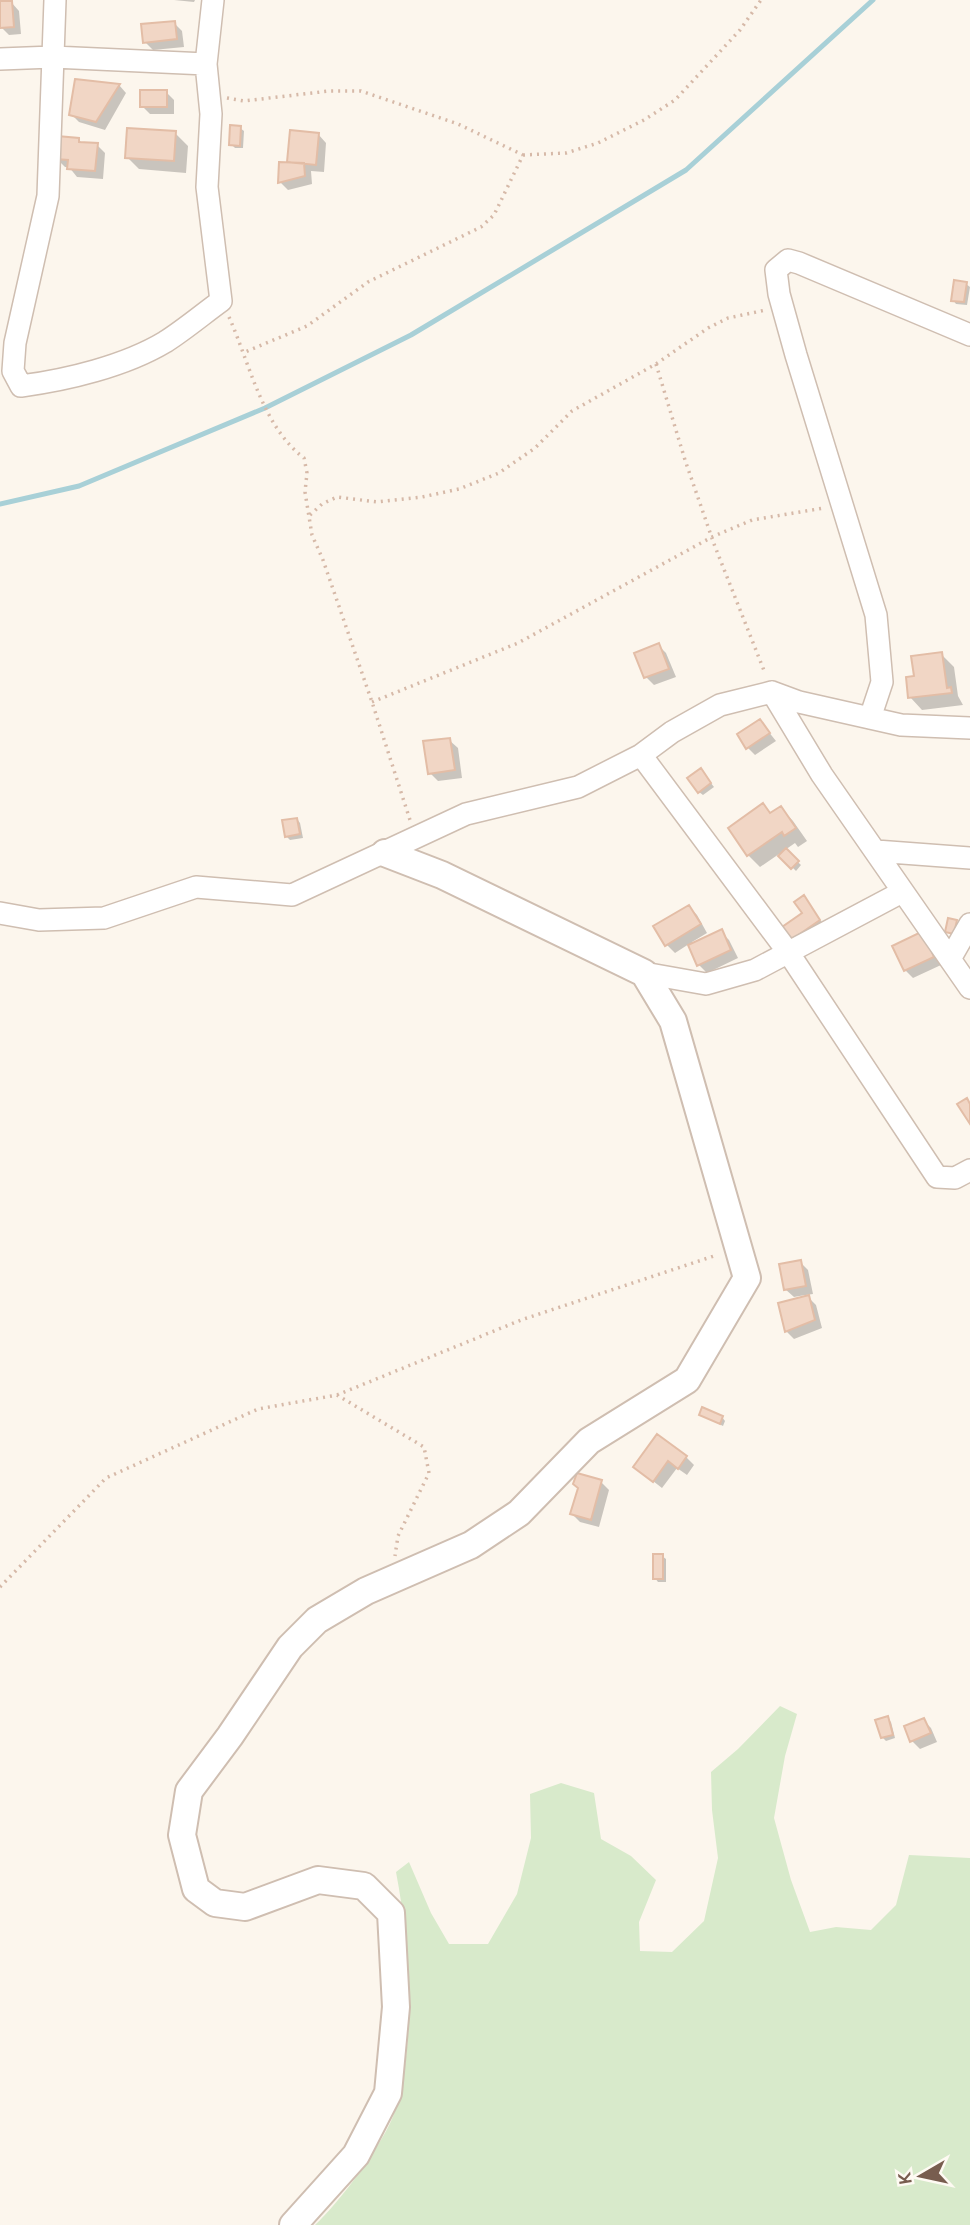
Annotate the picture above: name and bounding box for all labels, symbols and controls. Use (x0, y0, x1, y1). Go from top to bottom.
north arrow (886, 2141, 956, 2211)
text: K (893, 2170, 917, 2186)

